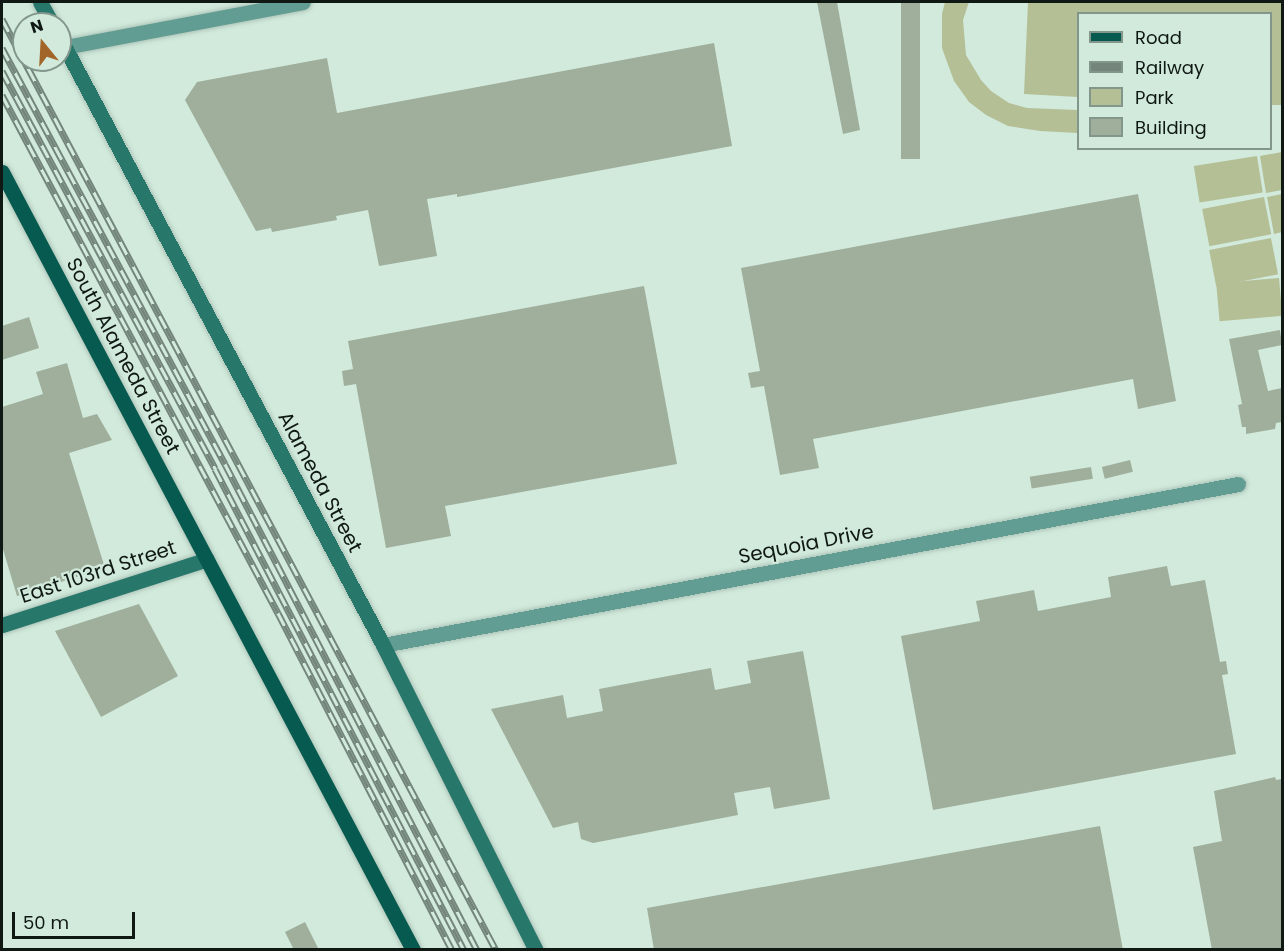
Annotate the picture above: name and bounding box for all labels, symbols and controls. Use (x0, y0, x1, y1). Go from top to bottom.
north arrow (12, 12, 72, 72)
legend (1077, 12, 1272, 150)
text: N (28, 14, 46, 39)
text: Road (1135, 25, 1182, 50)
text: Railway (1135, 55, 1204, 80)
text: Park (1135, 85, 1174, 110)
text: Building (1135, 115, 1207, 140)
street label: South Alameda Street (61, 254, 185, 458)
street label: Alameda Street (273, 408, 367, 556)
street label: Sequoia Drive (736, 519, 876, 569)
street label: East 103rd Street (17, 535, 179, 609)
scale bar (15, 900, 138, 938)
text: 50 m (23, 910, 69, 935)

